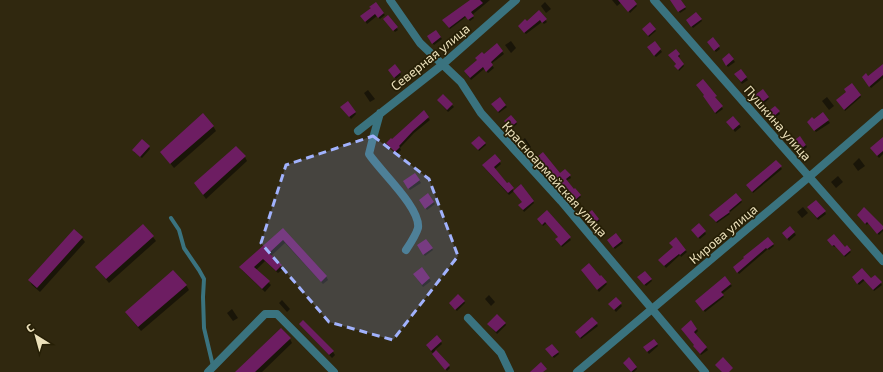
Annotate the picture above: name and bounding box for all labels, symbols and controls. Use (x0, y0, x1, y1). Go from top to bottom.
street label: Северная улица (387, 20, 473, 94)
street label: Пушкина улица (741, 82, 815, 164)
street label: Красноармейская улица (499, 118, 611, 240)
street label: Кирова улица (686, 201, 760, 267)
north arrow (16, 316, 56, 356)
text: С (23, 320, 37, 335)

